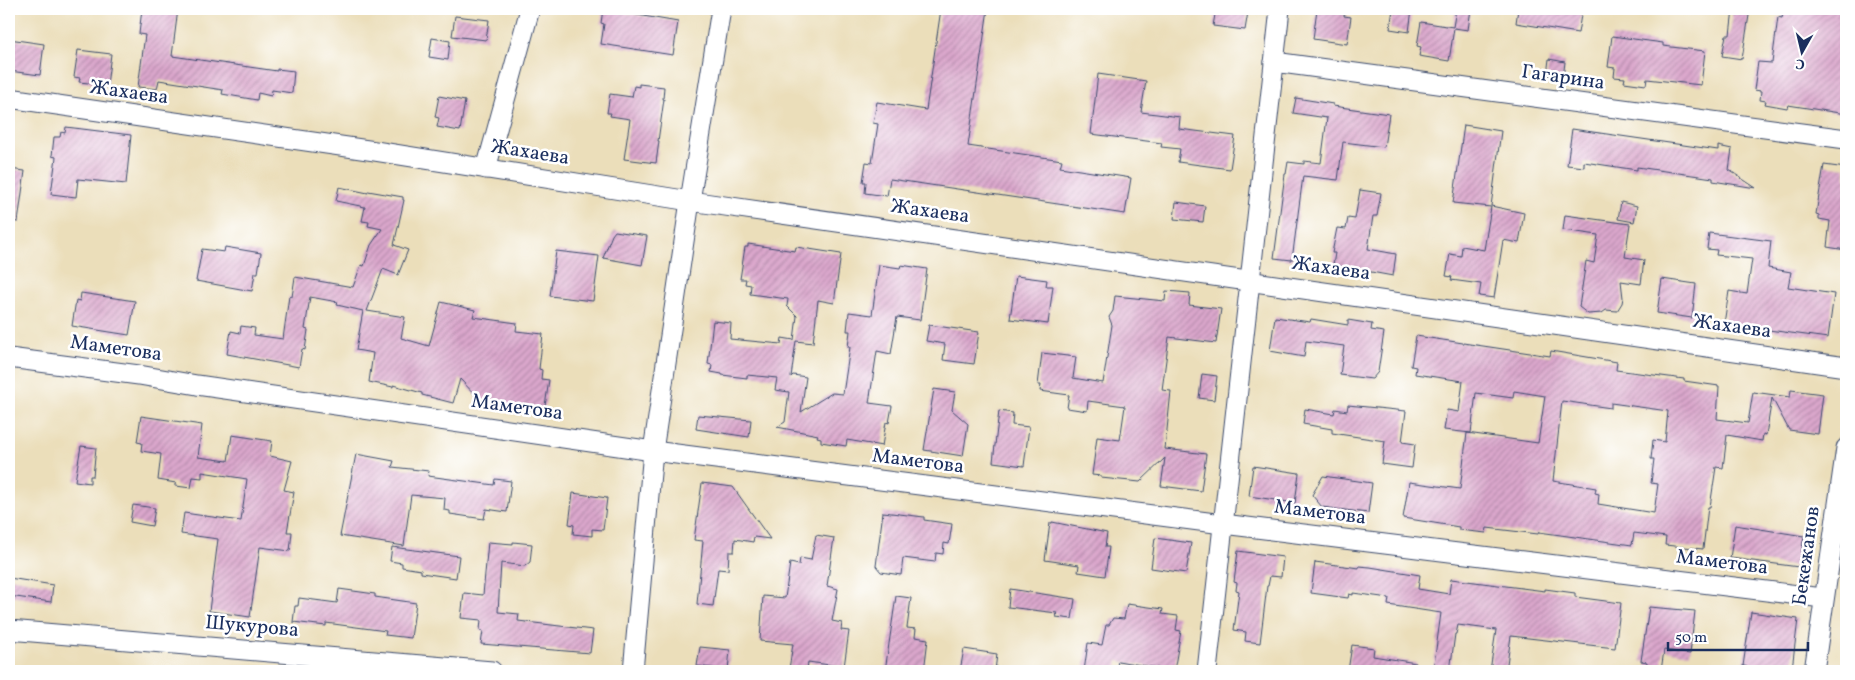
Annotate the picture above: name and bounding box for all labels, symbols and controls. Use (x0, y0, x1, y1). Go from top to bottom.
north arrow (1778, 28, 1828, 78)
text: С (1795, 53, 1806, 73)
street label: Гагарина (1520, 58, 1607, 98)
street label: Жахаева (88, 74, 170, 112)
street label: Жахаева (489, 133, 571, 173)
street label: Жахаева (889, 193, 971, 231)
street label: Жахаева (1290, 250, 1372, 288)
street label: Жахаева (1691, 308, 1773, 346)
street label: Маметова (68, 329, 164, 369)
street label: Маметова (469, 388, 565, 428)
street label: Маметова (870, 442, 966, 482)
street label: Маметова (1272, 493, 1368, 533)
street label: Бекежанов (1786, 504, 1828, 608)
street label: Маметова (1674, 543, 1770, 583)
street label: Шукурова (204, 609, 300, 645)
scale bar (1668, 620, 1808, 652)
text: 50 m (1675, 628, 1707, 649)

